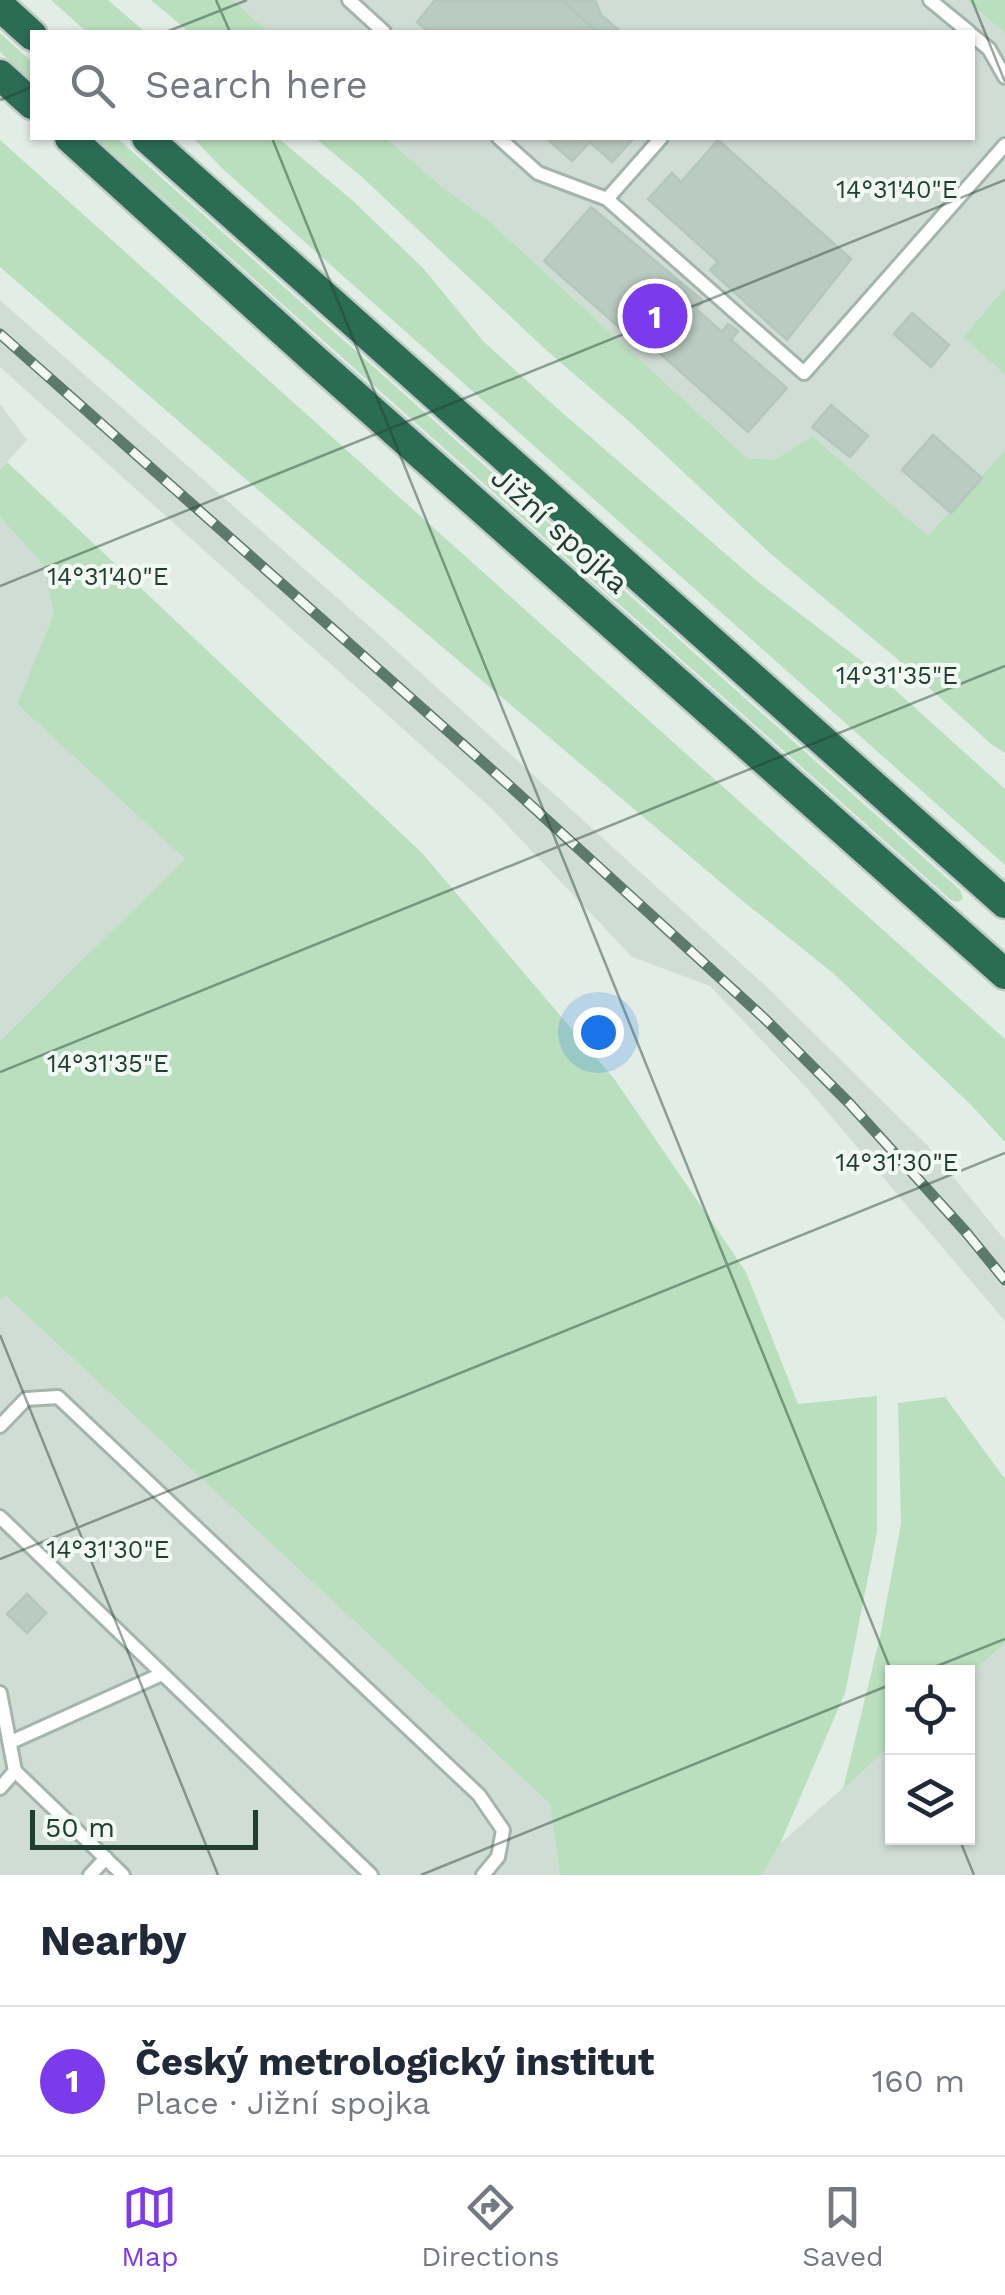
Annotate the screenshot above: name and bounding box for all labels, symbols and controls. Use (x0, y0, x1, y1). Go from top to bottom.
search box (30, 30, 975, 140)
icon: search (65, 58, 120, 113)
text: Search here (145, 63, 368, 107)
text: 14°31'40"E (836, 175, 958, 204)
pin: 1 (622, 278, 688, 354)
street label: Jižní spojka (484, 459, 636, 601)
text: 14°31'40"E (47, 562, 169, 591)
text: 14°31'35"E (836, 661, 958, 690)
your location (573, 1007, 624, 1058)
text: 14°31'35"E (47, 1049, 169, 1078)
text: 14°31'30"E (836, 1148, 958, 1177)
text: 14°31'30"E (47, 1535, 169, 1564)
map controls (885, 1665, 975, 1845)
button: locate (885, 1665, 975, 1755)
button: layers (885, 1755, 975, 1845)
scale bar (30, 1805, 258, 1850)
text: 50 m (45, 1811, 115, 1844)
text: Nearby (40, 1916, 187, 1965)
text: Český metrologický institut (135, 2040, 654, 2084)
text: 1 (66, 2062, 79, 2100)
text: 160 m (872, 2062, 965, 2100)
text: Place · Jižní spojka (135, 2084, 430, 2122)
tab: Map (121, 2180, 179, 2273)
tab: Directions (421, 2180, 560, 2273)
tab: Saved (802, 2180, 884, 2273)

